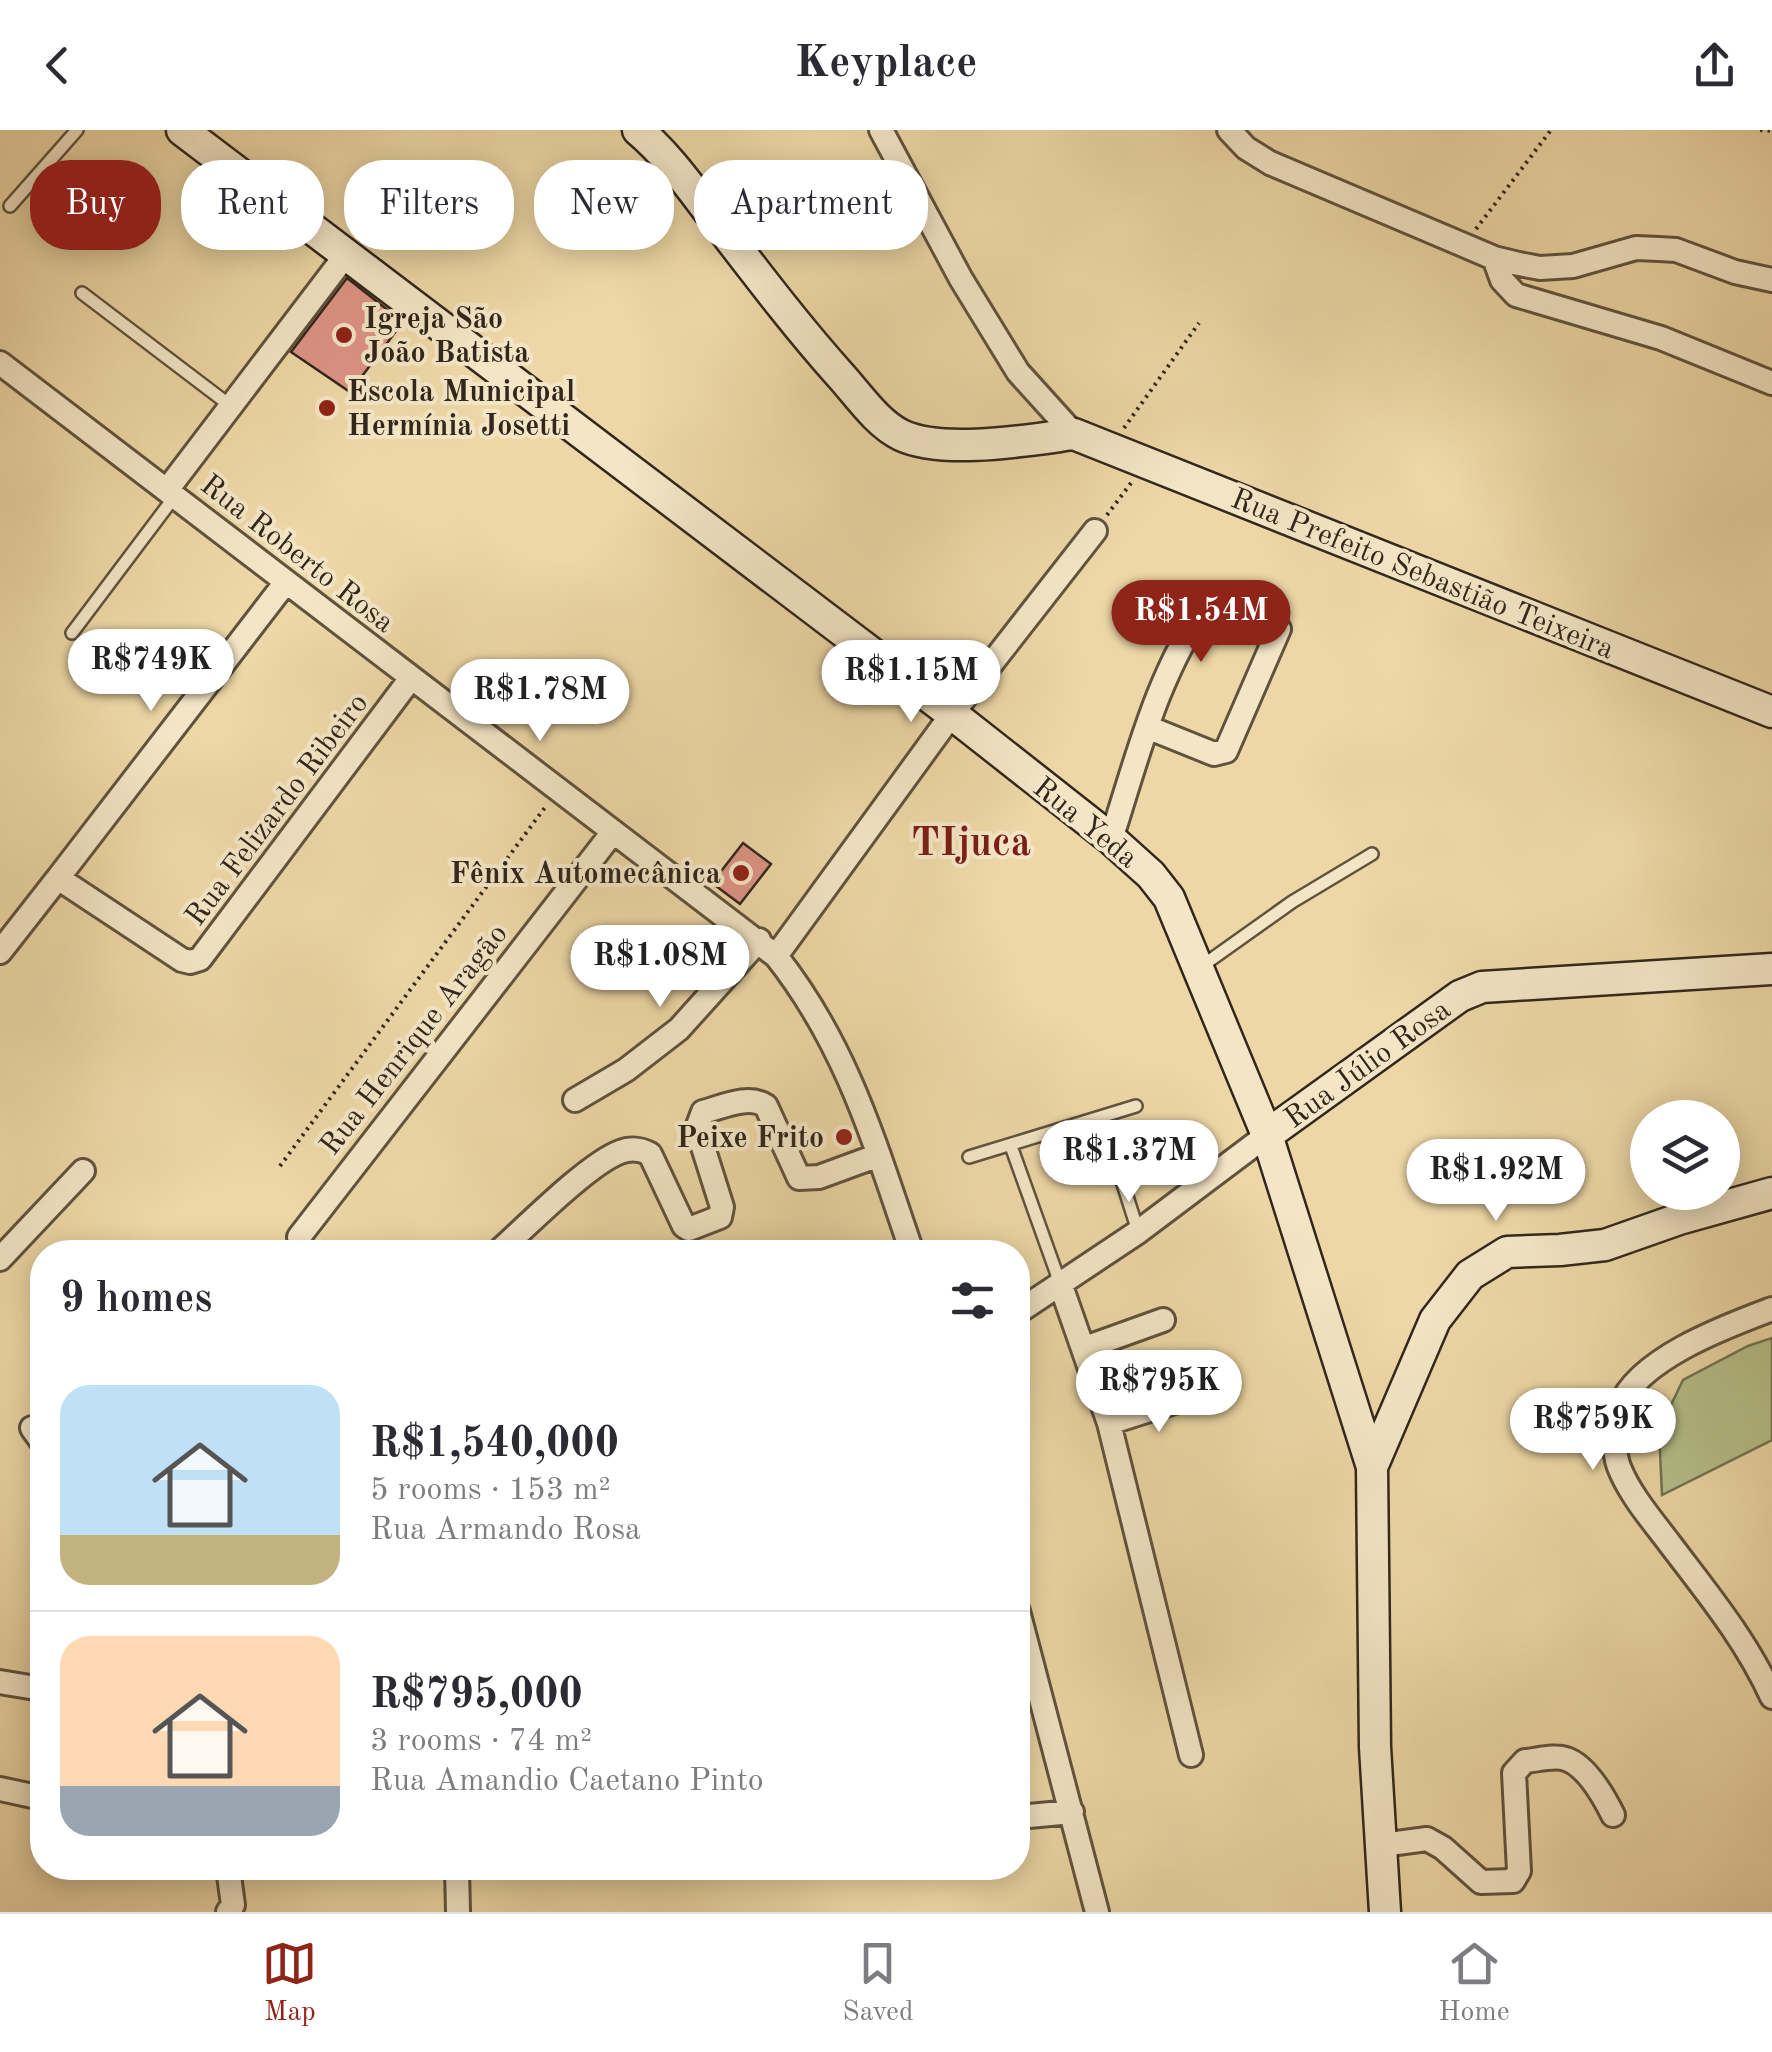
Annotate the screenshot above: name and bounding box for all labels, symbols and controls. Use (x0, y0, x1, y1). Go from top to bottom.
icon: back (30, 38, 85, 93)
icon: share (1687, 38, 1742, 93)
text: Keyplace (795, 42, 977, 87)
chip: Buy (30, 160, 161, 250)
chip: Rent (181, 160, 324, 250)
chip: Filters (344, 160, 514, 250)
chip: New (534, 160, 674, 250)
chip: Apartment (694, 160, 928, 250)
place label: Igreja São João Batista (364, 305, 529, 369)
marker: Igreja São João Batista (333, 324, 355, 346)
place label: Escola Municipal Hermínia Josetti (347, 378, 575, 442)
marker: Escola Municipal Hermínia Josetti (316, 397, 338, 419)
street label: Rua Roberto Rosa (194, 470, 399, 639)
street label: Rua Prefeito Sebastião Teixeira (1226, 484, 1618, 666)
pin: R$1.54M (1109, 580, 1293, 665)
text: R$1.54M (1133, 596, 1269, 628)
pin: R$749K (70, 629, 232, 714)
pin: R$1.15M (819, 640, 1003, 725)
text: R$749K (90, 645, 212, 677)
text: R$1.15M (843, 656, 979, 688)
pin: R$1.78M (448, 659, 632, 744)
text: R$1.78M (472, 675, 608, 707)
street label: Rua Felizardo Ribeiro (181, 689, 374, 932)
street label: Rua Yeda (1027, 773, 1143, 875)
district label: TIjuca (911, 825, 1031, 865)
place label: Fênix Automecânica (450, 860, 721, 890)
marker: Fênix Automecânica (730, 862, 752, 884)
street label: Rua Henrique Aragão (315, 919, 514, 1161)
pin: R$1.08M (568, 925, 752, 1010)
text: R$1.08M (592, 941, 728, 973)
street label: Rua Júlio Rosa (1280, 995, 1457, 1135)
map controls (1630, 1100, 1740, 1210)
button: layers (1630, 1100, 1740, 1210)
pin: R$1.37M (1037, 1120, 1221, 1205)
place label: Peixe Frito (676, 1124, 824, 1154)
marker: Peixe Frito (833, 1126, 855, 1148)
text: R$1.37M (1061, 1136, 1197, 1168)
pin: R$1.92M (1404, 1139, 1588, 1224)
text: R$1.92M (1428, 1155, 1564, 1187)
icon: filters (945, 1273, 1000, 1328)
text: 9 homes (60, 1279, 212, 1321)
pin: R$795K (1078, 1350, 1240, 1435)
text: R$795K (1098, 1366, 1220, 1398)
pin: R$759K (1512, 1388, 1674, 1473)
text: R$759K (1532, 1404, 1654, 1436)
text: R$1,540,000 (370, 1424, 619, 1466)
icon: home (140, 1425, 260, 1545)
text: 5 rooms · 153 m² (370, 1475, 611, 1507)
text: Rua Armando Rosa (370, 1515, 641, 1547)
text: R$795,000 (370, 1675, 583, 1717)
icon: home (140, 1676, 260, 1796)
text: 3 rooms · 74 m² (370, 1726, 592, 1758)
text: Rua Amandio Caetano Pinto (370, 1766, 764, 1798)
tab: Map (262, 1936, 317, 2031)
tab: Saved (842, 1936, 914, 2031)
tab: Home (1438, 1936, 1510, 2031)

